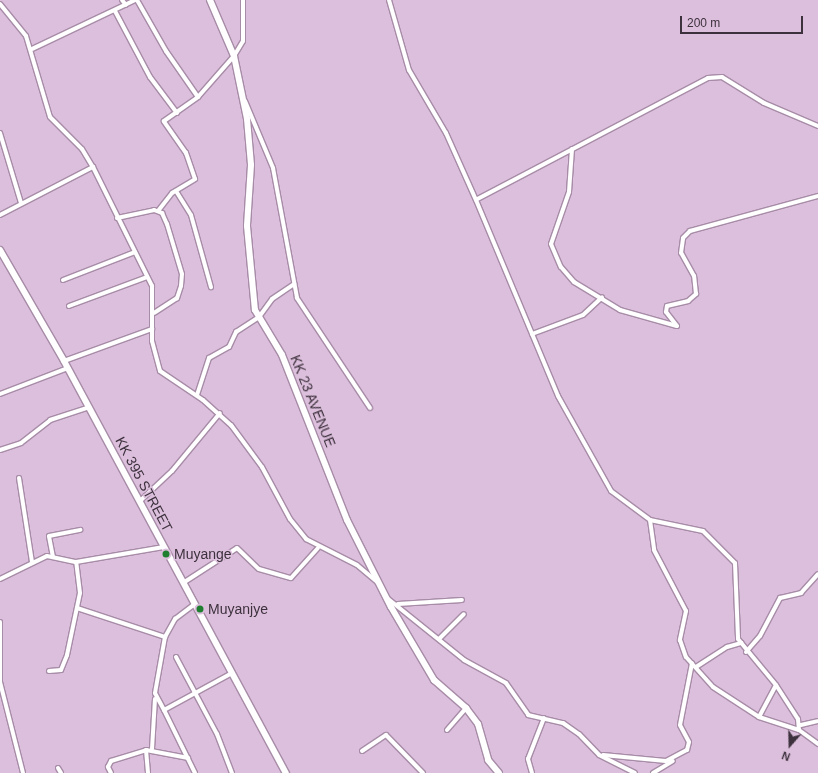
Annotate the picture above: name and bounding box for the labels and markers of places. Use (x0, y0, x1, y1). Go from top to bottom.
place label: Muyange (174, 546, 232, 562)
marker: Muyange (161, 549, 171, 559)
place label: Muyanjye (208, 601, 268, 617)
marker: Muyanjye (195, 604, 205, 614)

